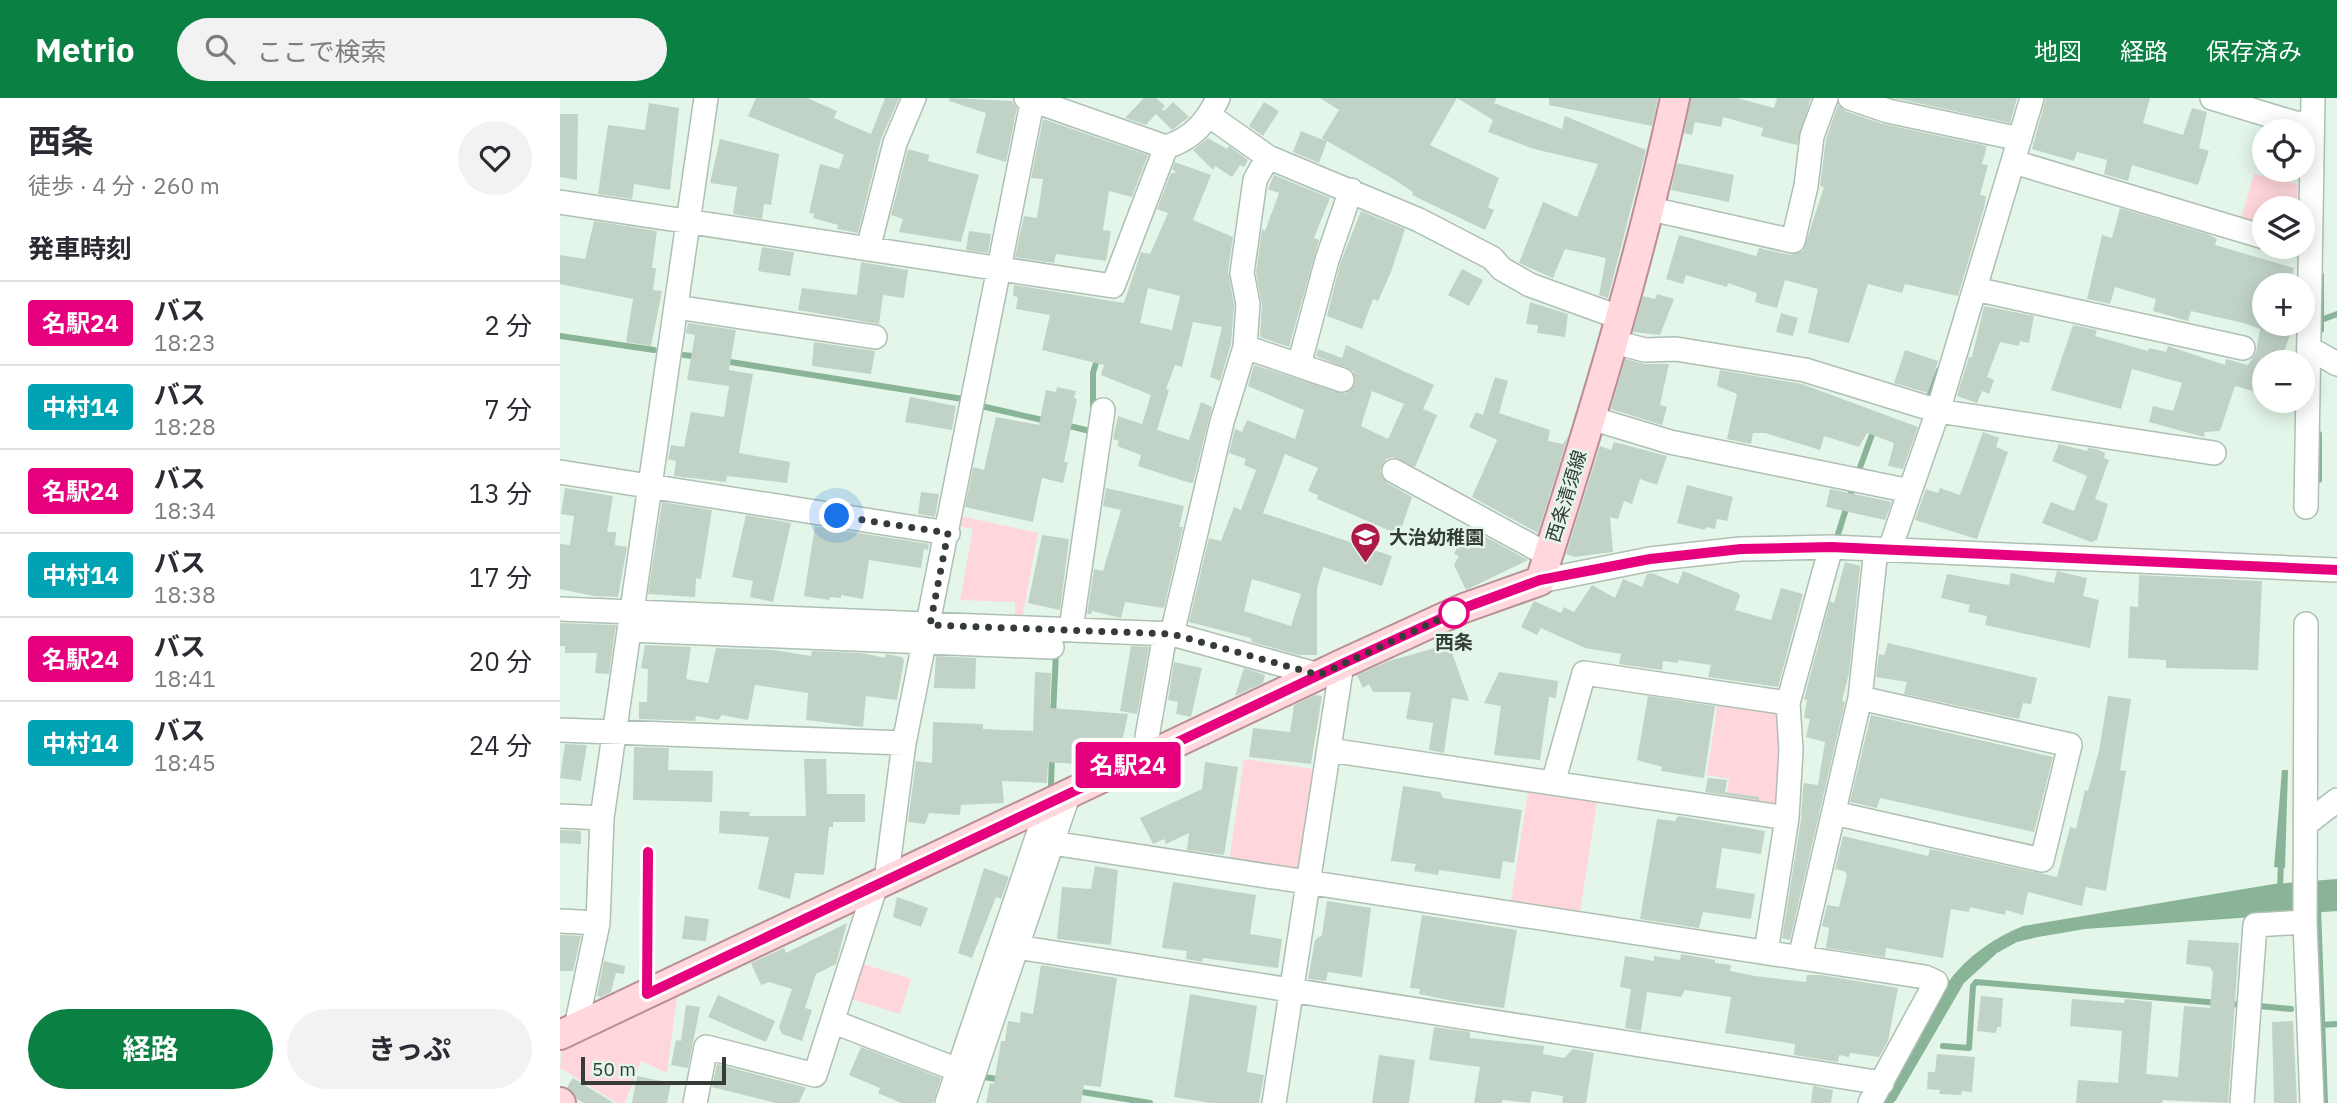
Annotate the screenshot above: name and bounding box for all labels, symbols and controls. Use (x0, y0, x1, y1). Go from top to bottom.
search box (177, 18, 667, 81)
text: Metrio (35, 28, 135, 71)
icon: search (201, 30, 239, 68)
text: ここで検索 (257, 34, 387, 68)
text: 地図 (2034, 35, 2082, 67)
text: 経路 (2120, 35, 2168, 67)
text: 保存済み (2206, 35, 2302, 67)
text: 西条 (28, 119, 94, 162)
map controls (2252, 119, 2315, 413)
button: locate (2252, 119, 2315, 182)
button: heart (458, 121, 532, 195)
text: 徒歩 · 4 分 · 260 m (28, 170, 220, 200)
button: layers (2252, 196, 2315, 259)
text: 発車時刻 (28, 231, 132, 265)
button: + (2252, 273, 2315, 336)
text: バス (154, 293, 206, 327)
text: 名駅24 (42, 307, 119, 339)
text: 2 分 (484, 308, 532, 342)
text: 18:23 (154, 327, 216, 357)
button: − (2252, 350, 2315, 413)
text: バス (154, 377, 206, 411)
text: 中村14 (42, 391, 119, 423)
text: 7 分 (484, 392, 532, 426)
text: 18:28 (154, 411, 216, 441)
street label: 西条清須線 (1541, 447, 1591, 545)
text: バス (154, 461, 206, 495)
text: 名駅24 (42, 475, 119, 507)
text: 13 分 (469, 476, 532, 510)
text: 18:34 (154, 495, 216, 525)
your location (819, 498, 854, 533)
school or university icon: 大治幼稚園 (1349, 520, 1383, 564)
place label: 大治幼稚園 (1389, 525, 1484, 549)
text: バス (154, 545, 206, 579)
text: 中村14 (42, 559, 119, 591)
text: 17 分 (469, 560, 532, 594)
text: 18:38 (154, 579, 216, 609)
marker: 西条 (1439, 598, 1469, 628)
text: バス (154, 629, 206, 663)
place label: 西条 (1435, 630, 1473, 654)
text: 名駅24 (42, 643, 119, 675)
text: 20 分 (469, 644, 532, 678)
text: 18:41 (154, 663, 216, 693)
text: バス (154, 713, 206, 747)
text: 中村14 (42, 727, 119, 759)
text: 24 分 (469, 728, 532, 762)
line badge: 名駅24 (1079, 742, 1177, 788)
text: 18:45 (154, 747, 216, 777)
text: 名駅24 (1090, 749, 1166, 781)
button: 経路 (28, 1009, 273, 1089)
button: きっぷ (287, 1009, 532, 1089)
scale bar (581, 1054, 726, 1086)
text: 50 m (592, 1057, 636, 1081)

